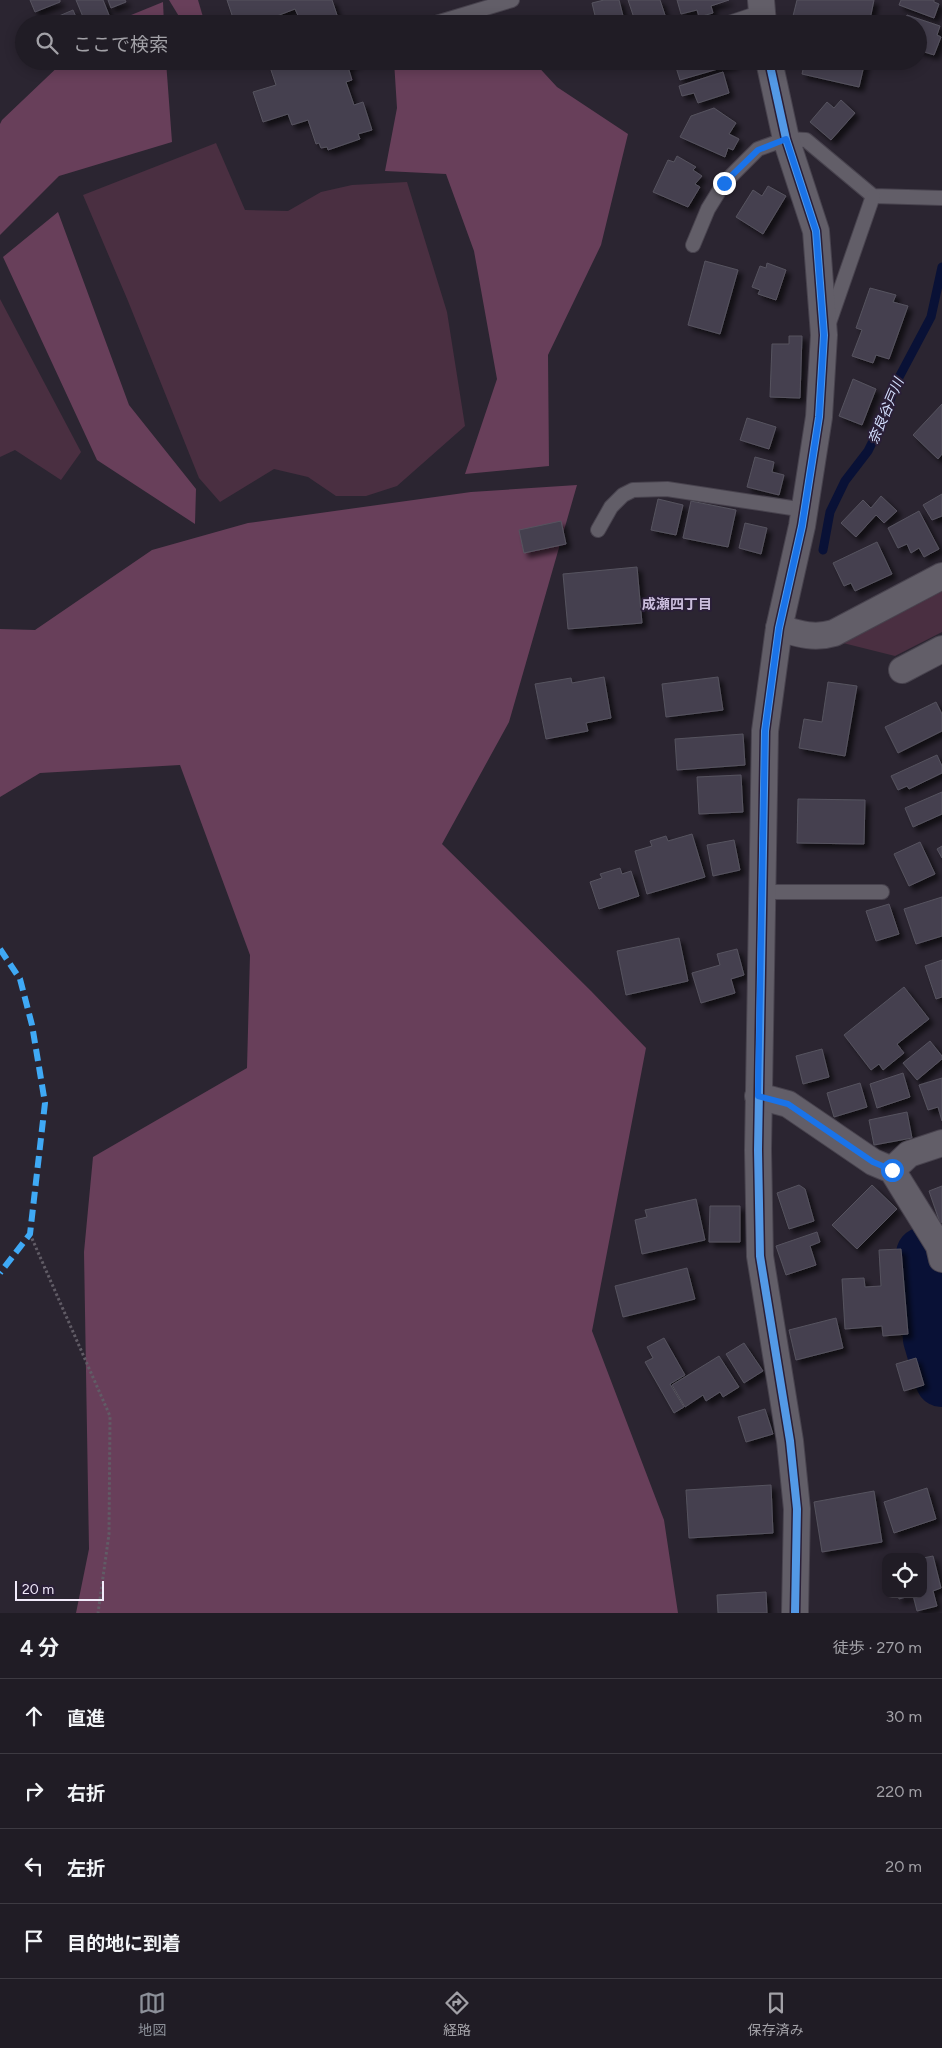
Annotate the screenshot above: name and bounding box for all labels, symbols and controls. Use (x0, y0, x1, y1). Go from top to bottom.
search box (15, 15, 927, 70)
icon: search (33, 29, 61, 57)
text: ここで検索 (73, 33, 168, 56)
route end (713, 172, 736, 195)
water label: 奈良谷戸川 (865, 374, 908, 447)
district label: 成瀬四丁目 (642, 596, 712, 613)
route start (881, 1159, 904, 1182)
map controls (882, 1553, 927, 1598)
button: locate (882, 1553, 927, 1598)
scale bar (15, 1578, 104, 1601)
text: 20 m (22, 1581, 54, 1598)
text: 4 分 (20, 1635, 59, 1660)
text: 徒歩 · 270 m (833, 1638, 922, 1657)
icon: ahead (20, 1702, 48, 1730)
text: 直進 (67, 1707, 105, 1730)
text: 30 m (885, 1707, 922, 1726)
icon: right (20, 1777, 48, 1805)
text: 右折 (67, 1782, 105, 1805)
text: 220 m (876, 1782, 922, 1801)
icon: left (20, 1852, 48, 1880)
text: 左折 (67, 1857, 105, 1880)
text: 20 m (885, 1857, 922, 1876)
icon: arrive (20, 1927, 48, 1955)
text: 目的地に到着 (67, 1932, 181, 1955)
tab: 地図 (138, 1989, 166, 2039)
tab: 経路 (443, 1989, 471, 2039)
tab: 保存済み (748, 1989, 804, 2039)

